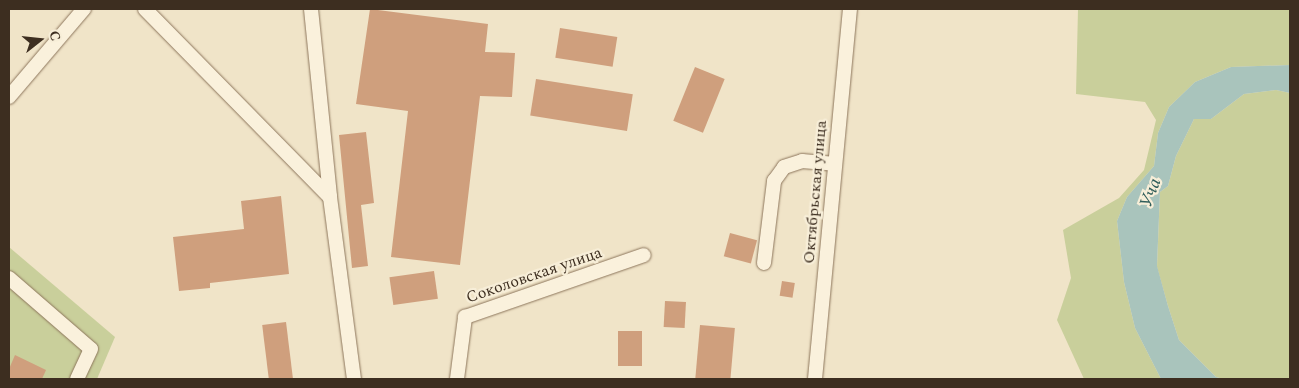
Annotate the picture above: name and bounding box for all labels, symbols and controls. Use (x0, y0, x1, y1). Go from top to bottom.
north arrow (15, 15, 65, 65)
text: С (43, 28, 66, 43)
street label: Октябрьская улица (799, 120, 831, 264)
water label: Уча (1136, 175, 1166, 211)
street label: Соколовская улица (463, 243, 605, 307)

